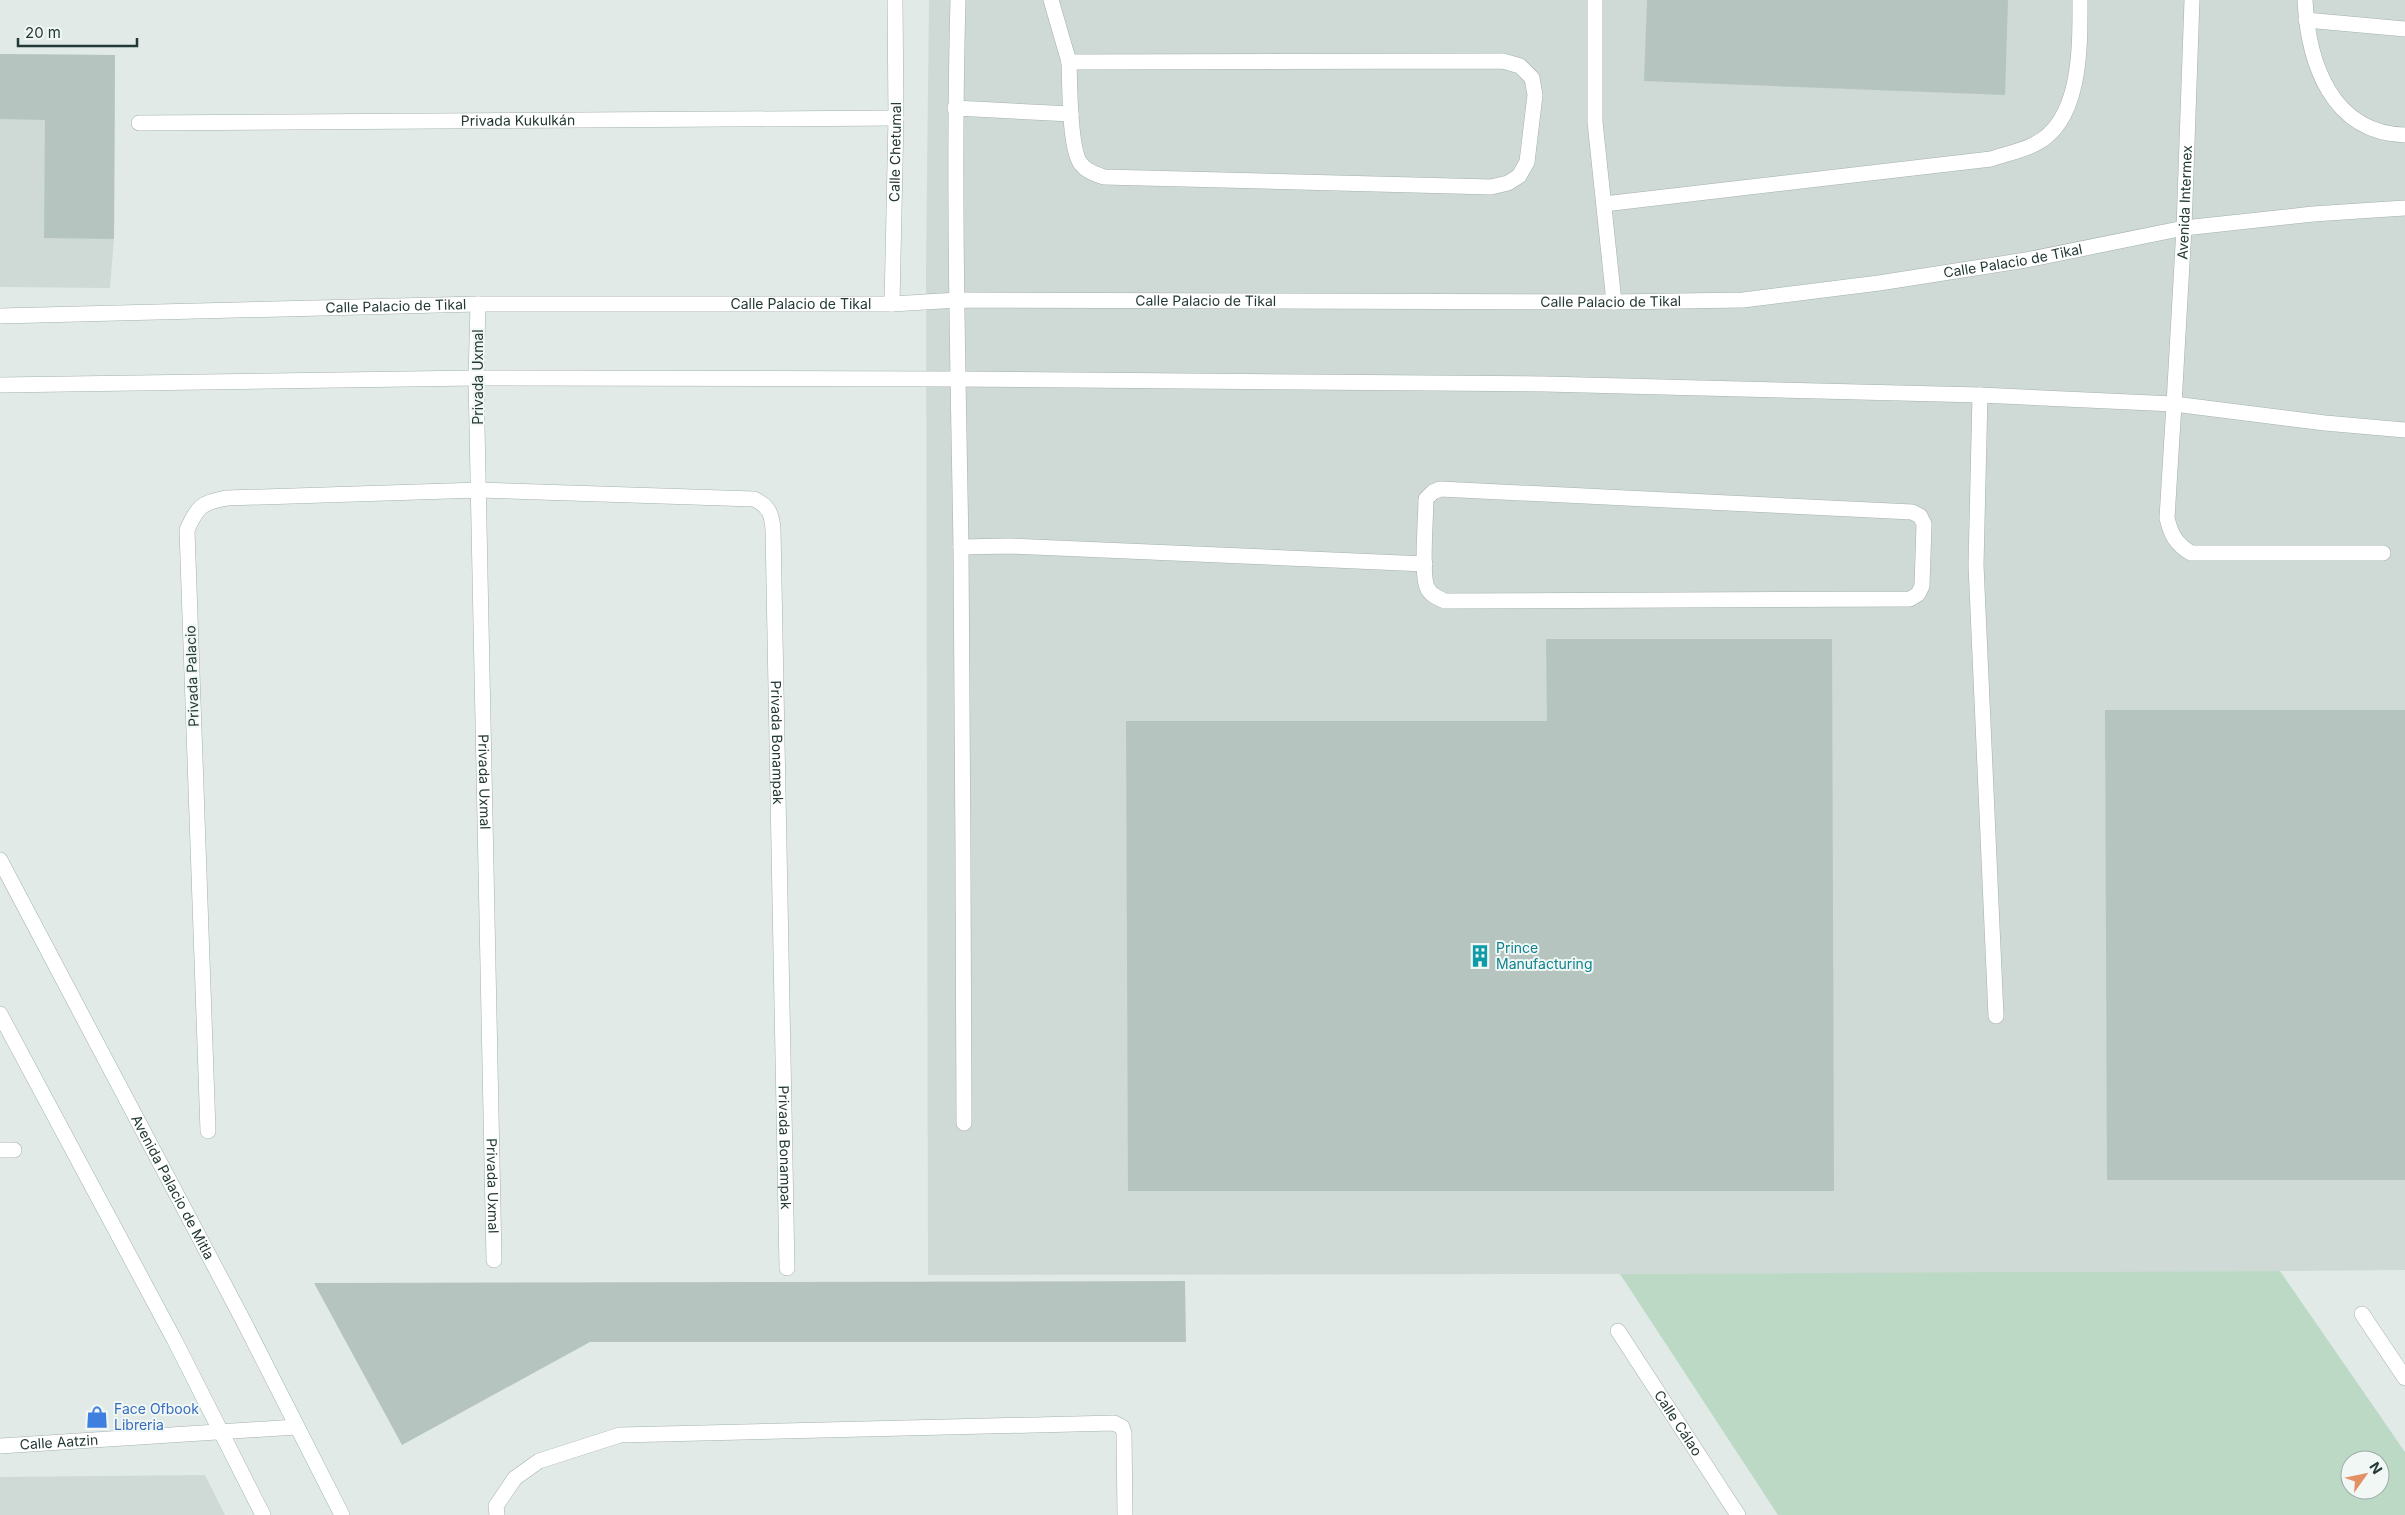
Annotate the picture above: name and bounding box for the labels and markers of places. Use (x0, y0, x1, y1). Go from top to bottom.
place label: Prince Manufacturing (1496, 939, 1592, 972)
building icon: Prince Manufacturing (1467, 943, 1493, 969)
place label: Face Ofbook Libreria (114, 1400, 199, 1433)
shop icon: Face Ofbook Libreria (84, 1404, 110, 1430)

